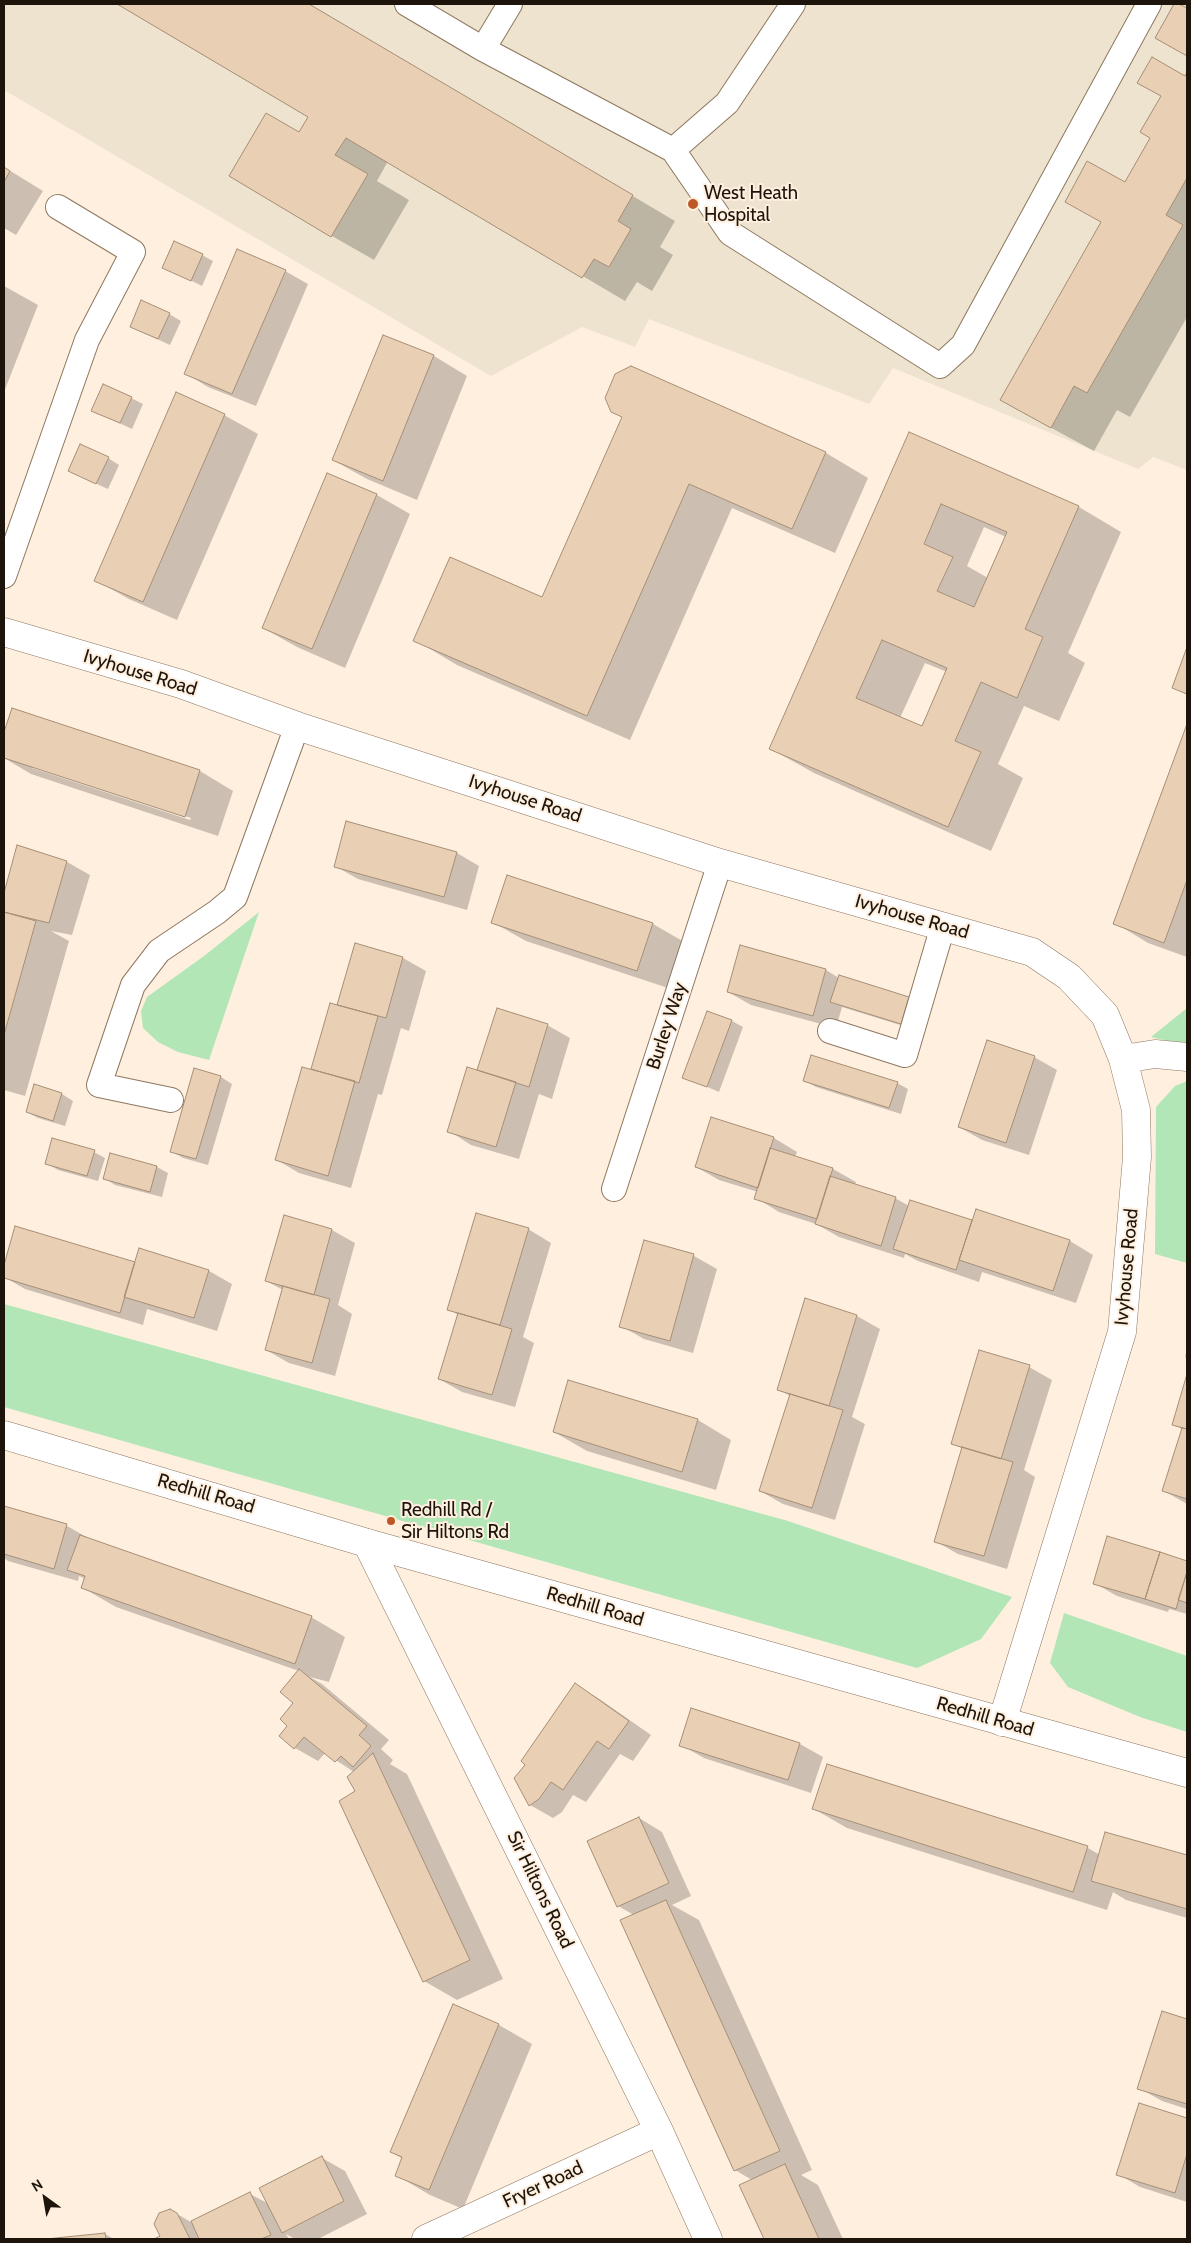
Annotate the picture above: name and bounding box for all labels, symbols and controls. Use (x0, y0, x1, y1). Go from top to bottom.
place label: West Heath Hospital (704, 182, 798, 226)
marker: West Heath Hospital (686, 197, 700, 211)
street label: Ivyhouse Road (81, 645, 199, 701)
street label: Ivyhouse Road (466, 770, 584, 828)
street label: Ivyhouse Road (852, 890, 972, 944)
street label: Burley Way (642, 979, 692, 1073)
street label: Ivyhouse Road (1111, 1208, 1143, 1326)
street label: Redhill Road (155, 1469, 257, 1519)
place label: Redhill Rd / Sir Hiltons Rd (401, 1499, 509, 1543)
marker: Redhill Rd / Sir Hiltons Rd (385, 1515, 397, 1527)
street label: Redhill Road (544, 1582, 646, 1632)
street label: Redhill Road (934, 1692, 1036, 1742)
street label: Sir Hiltons Road (502, 1828, 578, 1952)
street label: Fryer Road (499, 2157, 587, 2213)
north arrow (20, 2173, 70, 2223)
text: N (28, 2175, 46, 2196)

